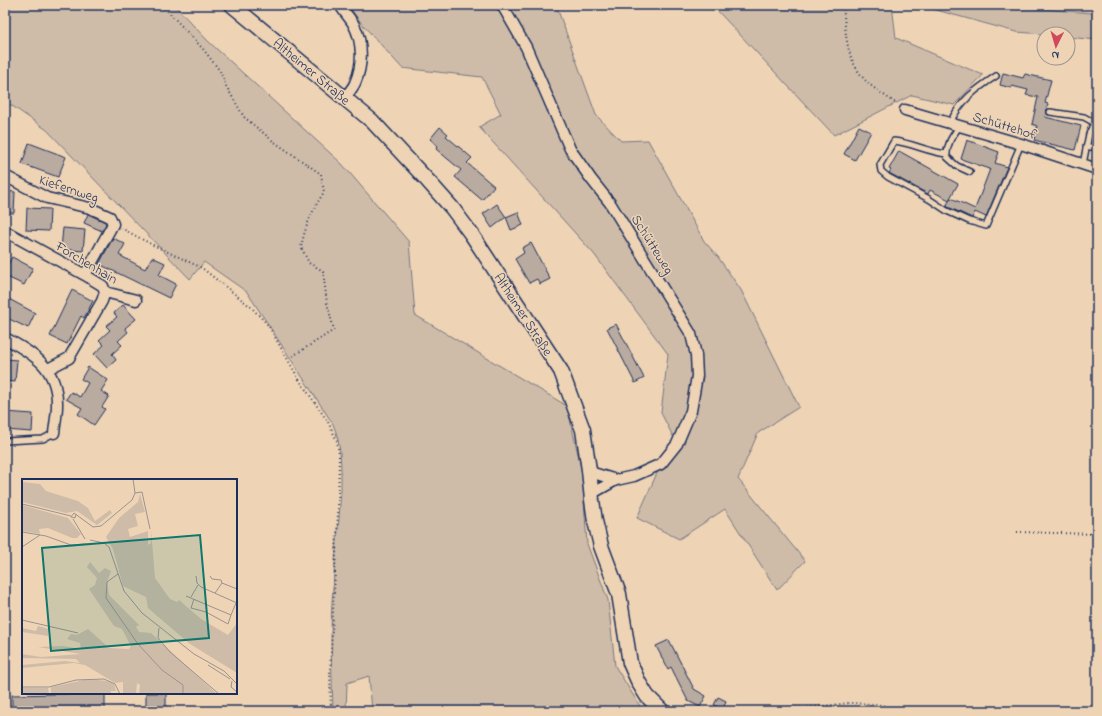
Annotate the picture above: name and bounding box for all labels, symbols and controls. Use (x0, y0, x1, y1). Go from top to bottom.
north arrow (1036, 26, 1076, 66)
street label: Altheimer Straße (268, 33, 355, 111)
text: N (1051, 47, 1060, 63)
street label: Schüttehof (970, 107, 1040, 146)
street label: Kiefernweg (36, 170, 101, 210)
street label: Schütteweg (624, 211, 678, 279)
street label: Forchenhain (50, 236, 121, 290)
street label: Altheimer Straße (488, 269, 558, 361)
inset map (22, 479, 237, 694)

